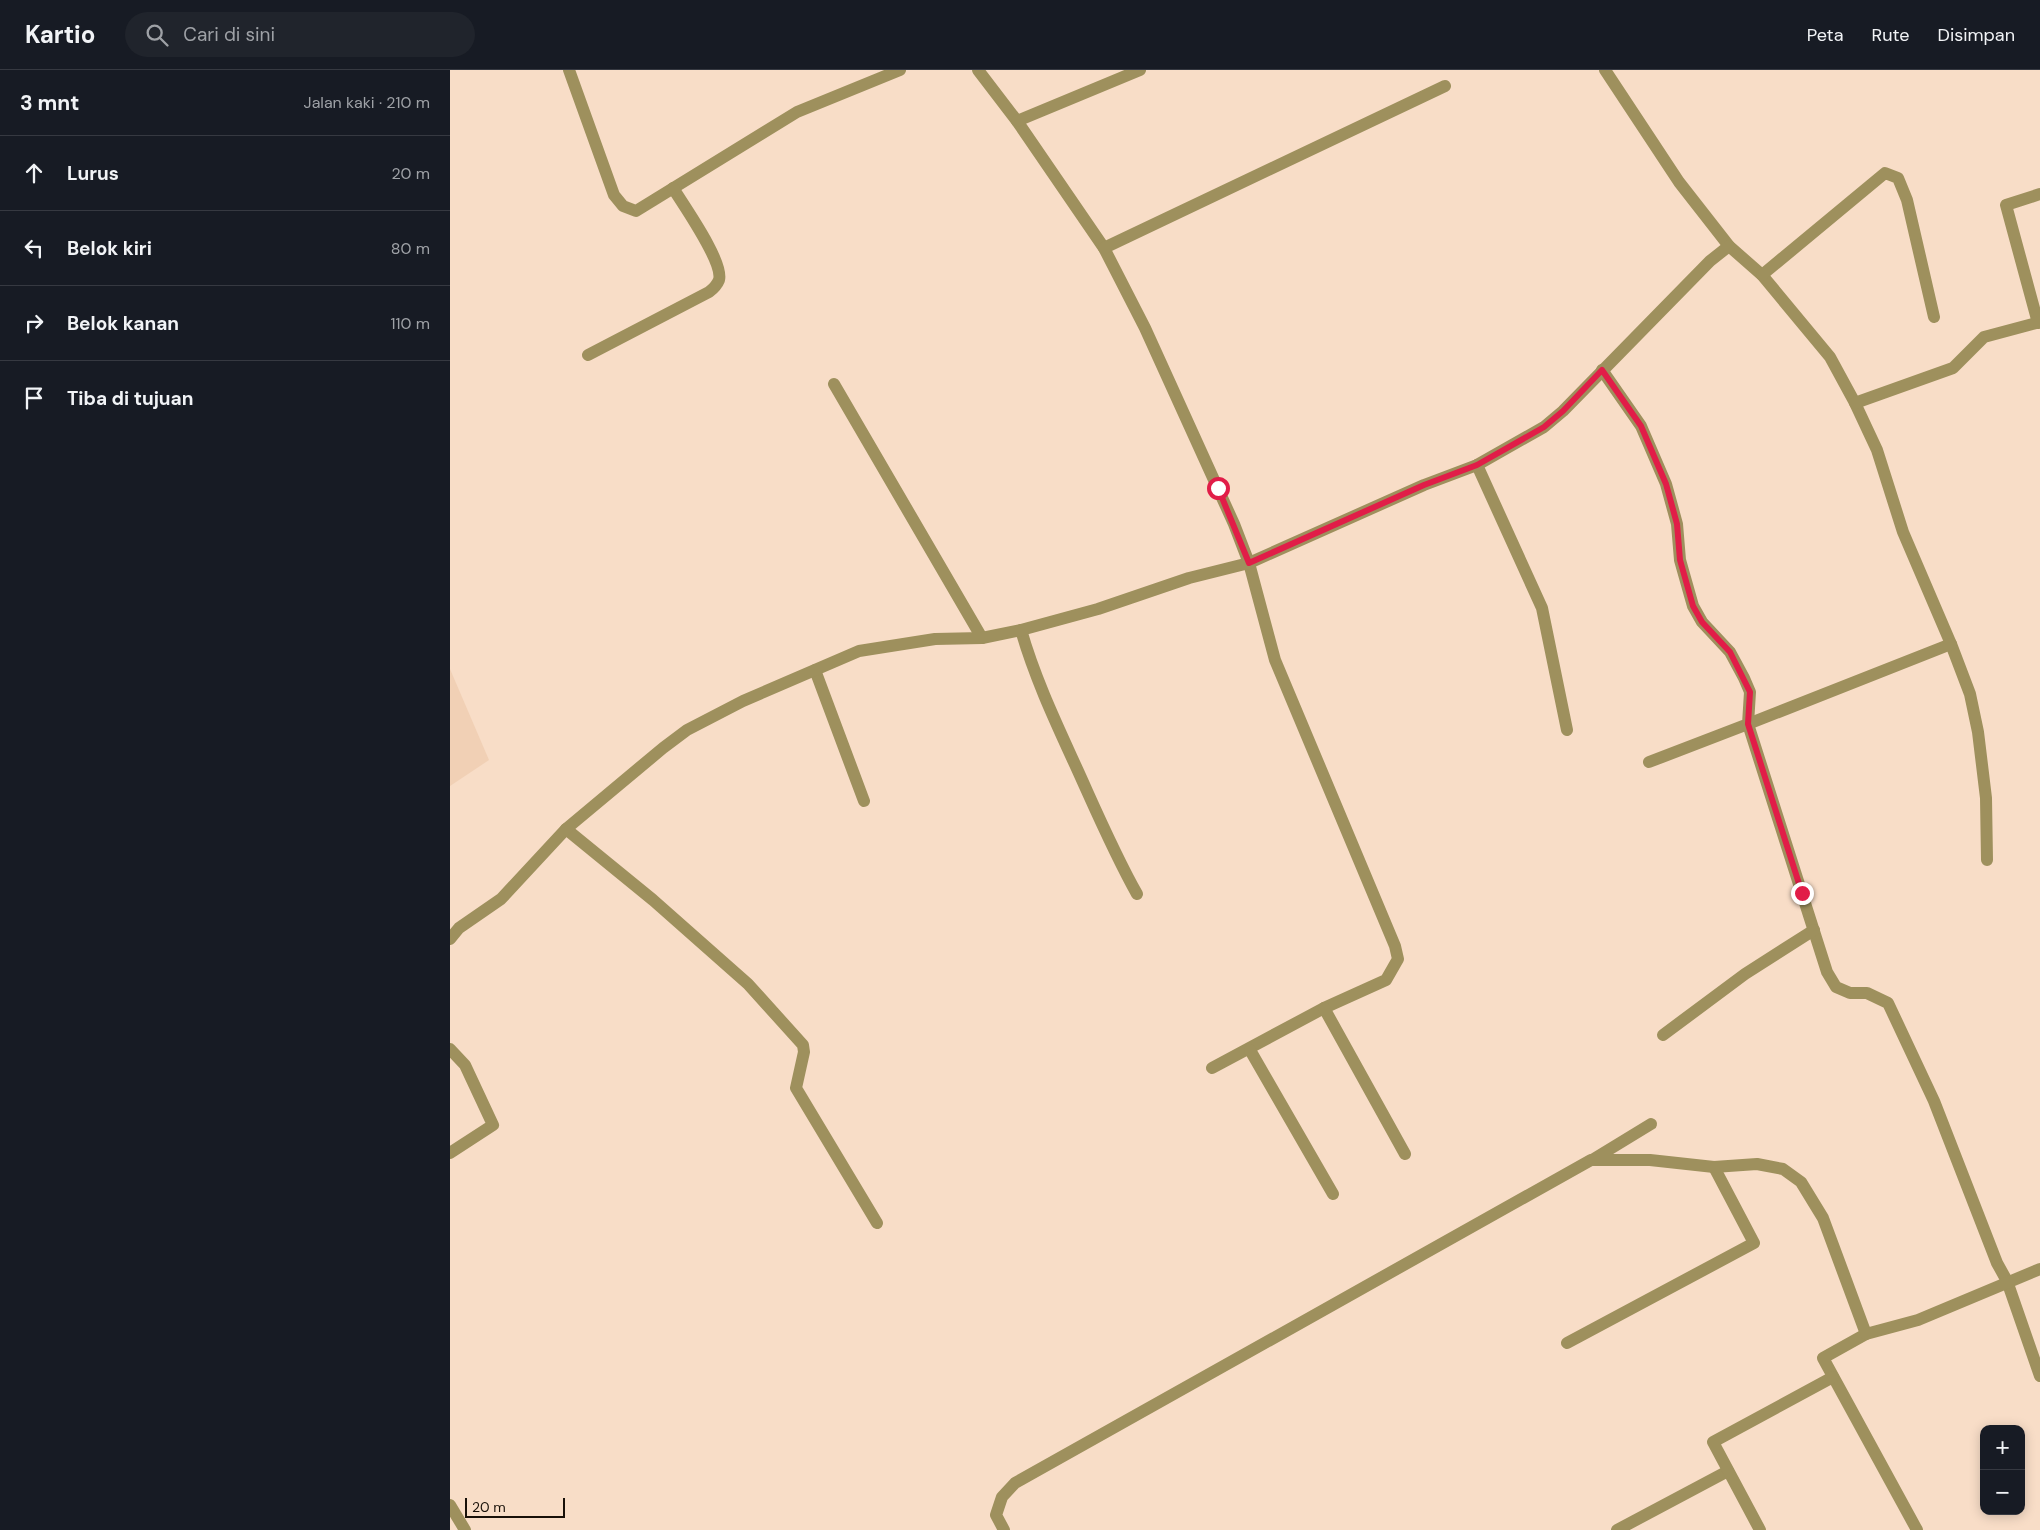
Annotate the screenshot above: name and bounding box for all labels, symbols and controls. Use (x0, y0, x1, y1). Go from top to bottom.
search box (125, 12, 475, 57)
text: Kartio (25, 19, 95, 50)
icon: search (143, 21, 171, 49)
text: Cari di sini (183, 22, 275, 47)
text: Peta (1807, 23, 1843, 47)
text: Rute (1871, 23, 1910, 47)
text: Disimpan (1938, 23, 2015, 47)
text: 3 mnt (20, 89, 79, 117)
text: Jalan kaki · 210 m (304, 92, 430, 113)
icon: ahead (20, 159, 48, 187)
text: Lurus (67, 161, 119, 186)
text: 20 m (391, 163, 430, 184)
icon: left (20, 234, 48, 262)
text: Belok kiri (67, 236, 152, 261)
text: 80 m (391, 238, 430, 259)
icon: right (20, 309, 48, 337)
text: Belok kanan (67, 311, 179, 336)
text: 110 m (391, 313, 430, 334)
icon: arrive (20, 384, 48, 412)
text: Tiba di tujuan (67, 386, 193, 411)
route start (1207, 477, 1230, 500)
route end (1791, 882, 1814, 905)
map controls (1980, 1425, 2025, 1515)
button: + (1980, 1425, 2025, 1470)
button: − (1980, 1470, 2025, 1515)
scale bar (465, 1495, 565, 1518)
text: 20 m (472, 1498, 506, 1516)

